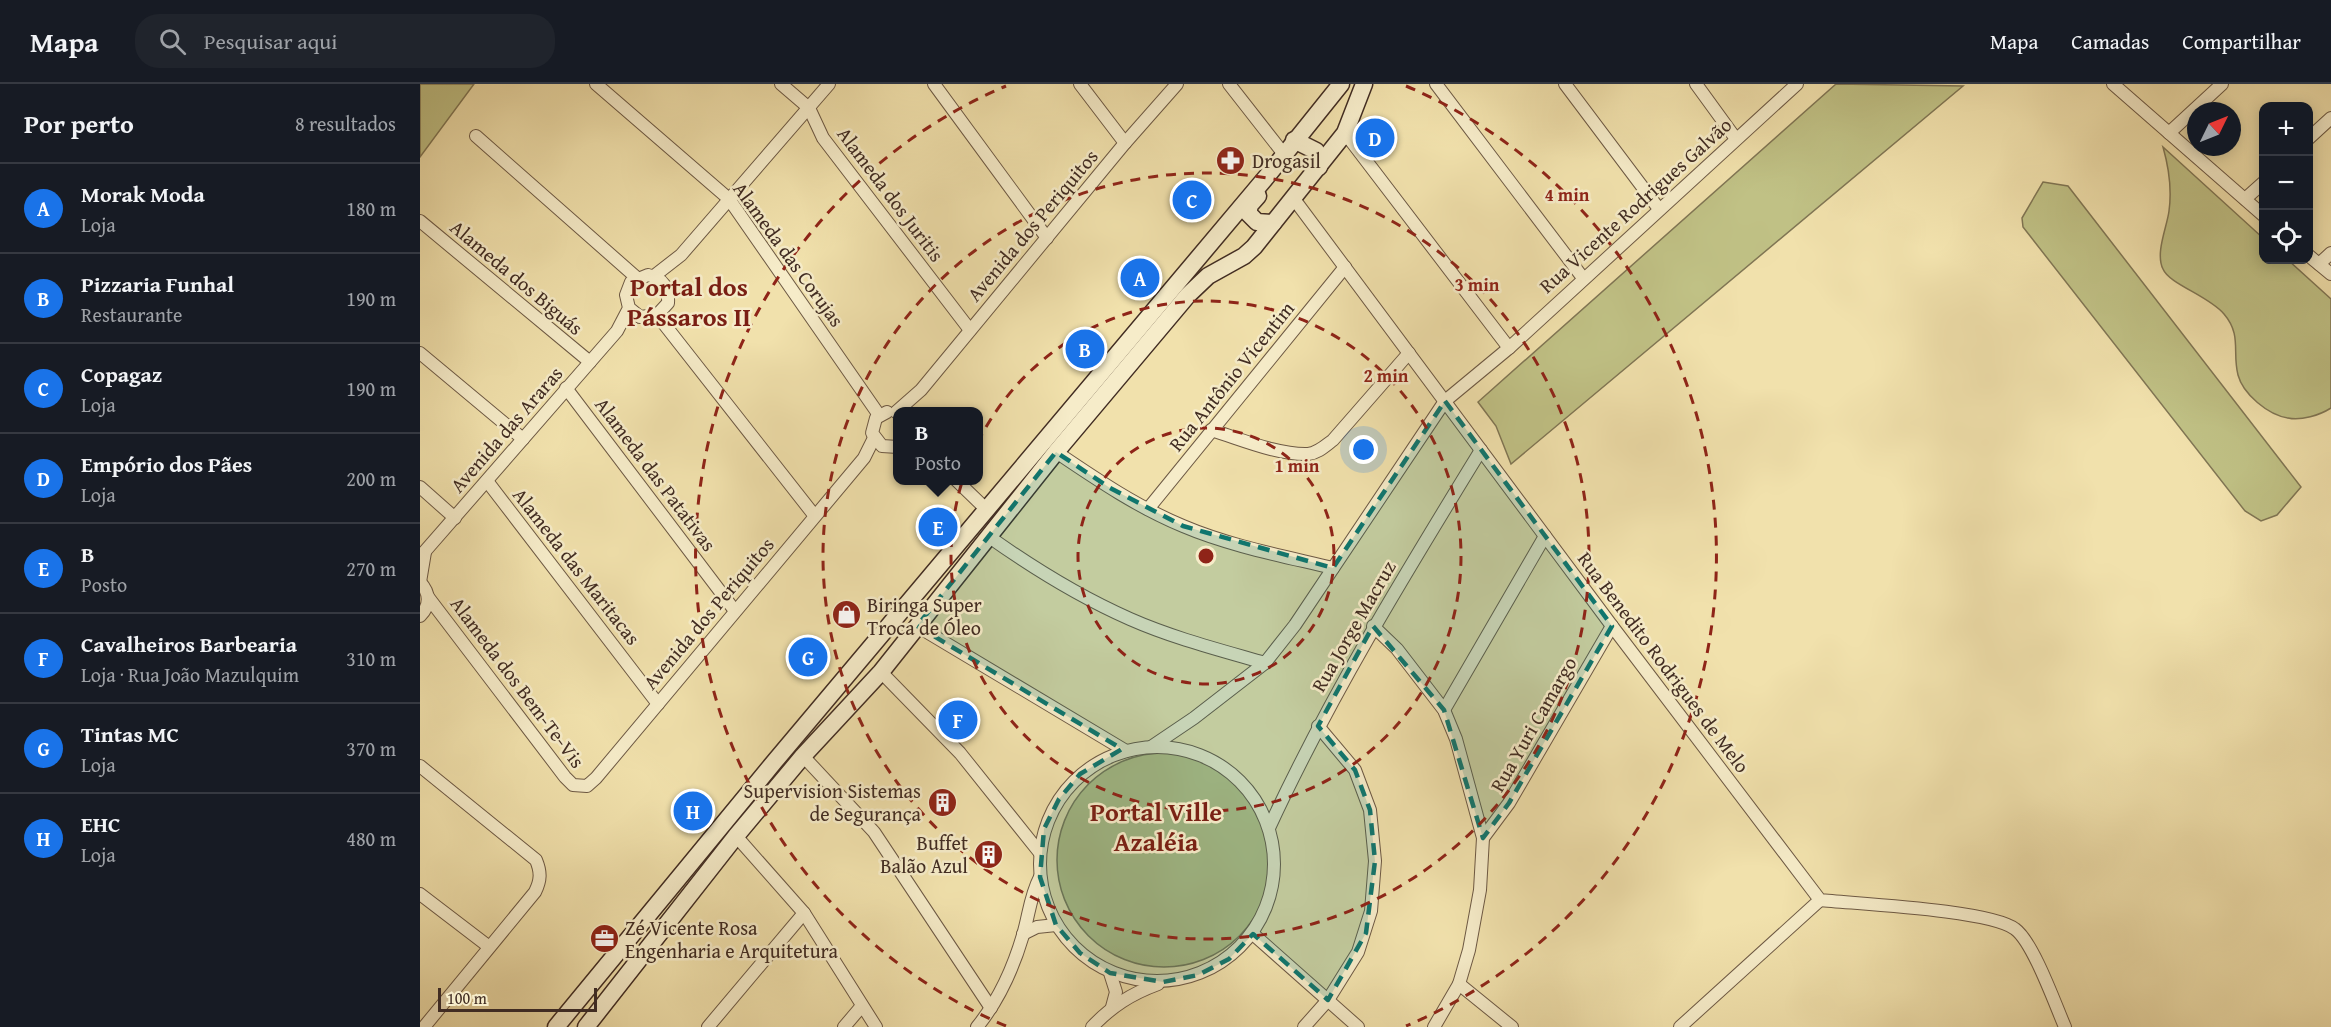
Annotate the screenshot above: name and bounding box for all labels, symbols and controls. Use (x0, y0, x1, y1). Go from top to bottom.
search box (135, 14, 555, 68)
text: Mapa (30, 21, 99, 62)
icon: search (156, 25, 189, 58)
text: Pesquisar aqui (204, 25, 337, 57)
text: Mapa (1990, 26, 2038, 57)
text: Camadas (2071, 26, 2149, 57)
text: Compartilhar (2182, 26, 2301, 57)
north arrow (2187, 102, 2241, 156)
map controls (2259, 102, 2313, 264)
button: + (2259, 102, 2313, 156)
text: Por perto (24, 104, 134, 143)
text: 8 resultados (295, 109, 396, 138)
street label: Rua Vicente Rodrigues Galvão (1532, 110, 1738, 300)
pin: D (1356, 116, 1394, 160)
street label: Alameda dos Juritis (831, 120, 951, 268)
street label: Avenida dos Periquitos (960, 143, 1104, 307)
pharmacy icon: Drogasil (1215, 144, 1247, 176)
place label: Drogasil (1252, 146, 1321, 175)
button: − (2259, 156, 2313, 210)
street label: Alameda das Corujas (726, 176, 852, 332)
text: Morak Moda (81, 178, 205, 210)
pin: C (1172, 178, 1212, 222)
text: 4 min (1545, 181, 1590, 208)
text: A (37, 194, 50, 223)
text: 180 m (346, 194, 396, 223)
text: Loja (81, 210, 116, 239)
button: locate (2259, 210, 2313, 264)
street label: Alameda dos Biguás (444, 213, 590, 341)
pin: A (1120, 256, 1160, 300)
district label: Portal dos Pássaros II (627, 267, 751, 336)
text: Pizzaria Funhal (81, 268, 234, 300)
text: 3 min (1455, 271, 1500, 298)
text: B (37, 284, 50, 313)
text: 190 m (346, 284, 396, 313)
street label: Rua Antônio Vicentim (1161, 294, 1301, 457)
text: Restaurante (81, 300, 182, 329)
pin: B (1066, 326, 1104, 372)
text: Copagaz (81, 358, 162, 390)
street label: Avenida das Araras (443, 359, 569, 498)
text: 2 min (1364, 362, 1409, 389)
text: C (38, 374, 49, 403)
text: 190 m (346, 374, 396, 403)
text: Loja (81, 390, 116, 419)
street label: Alameda das Patativas (588, 391, 724, 557)
popup (893, 407, 983, 485)
text: B (915, 416, 929, 448)
your location (1349, 435, 1378, 464)
text: Empório dos Pães (81, 448, 252, 480)
text: Posto (915, 448, 961, 477)
text: 1 min (1275, 452, 1320, 479)
text: D (37, 464, 50, 493)
text: 200 m (346, 464, 396, 493)
text: Loja (81, 480, 116, 509)
street label: Alameda das Maritacas (506, 481, 648, 651)
pin: E (918, 504, 958, 550)
street label: Avenida dos Periquitos (636, 531, 780, 695)
text: B (81, 538, 95, 570)
street label: Rua Benedito Rodrigues de Melo (1571, 545, 1757, 779)
centre of rings (1196, 546, 1216, 566)
text: E (38, 554, 49, 583)
text: 270 m (346, 554, 396, 583)
street label: Rua Jorge Macruz (1304, 555, 1402, 697)
text: Posto (81, 570, 127, 599)
street label: Alameda dos Bem-Te-Vis (444, 590, 592, 774)
place label: Biringa Super Troca de Óleo (867, 590, 982, 642)
shop icon: Biringa Super Troca de Óleo (830, 599, 862, 631)
text: Cavalheiros Barbearia (81, 628, 297, 660)
pin: G (788, 634, 828, 680)
text: F (38, 644, 49, 673)
text: 310 m (346, 644, 396, 673)
street label: Rua Yuri Camargo (1482, 651, 1584, 797)
text: Loja · Rua João Mazulquim (81, 660, 299, 689)
pin: F (938, 698, 978, 742)
text: Tintas MC (81, 718, 179, 750)
text: G (37, 734, 50, 763)
text: 370 m (346, 734, 396, 763)
text: Loja (81, 750, 116, 779)
place label: Supervision Sistemas de Segurança (744, 776, 922, 828)
building icon: Supervision Sistemas de Segurança (926, 786, 958, 818)
pin: H (674, 788, 712, 834)
district label: Portal Ville Azaléia (1090, 792, 1222, 861)
text: EHC (81, 808, 120, 840)
text: H (37, 824, 50, 853)
text: 480 m (346, 824, 396, 853)
place label: Buffet Balão Azul (880, 828, 968, 880)
building icon: Buffet Balão Azul (973, 838, 1005, 870)
text: Loja (81, 840, 116, 869)
place label: Zé Vicente Rosa Engenharia e Arquitetura (625, 913, 839, 965)
office icon: Zé Vicente Rosa Engenharia e Arquitetura (588, 922, 620, 954)
scale bar (438, 985, 597, 1012)
text: 100 m (447, 986, 487, 1010)

